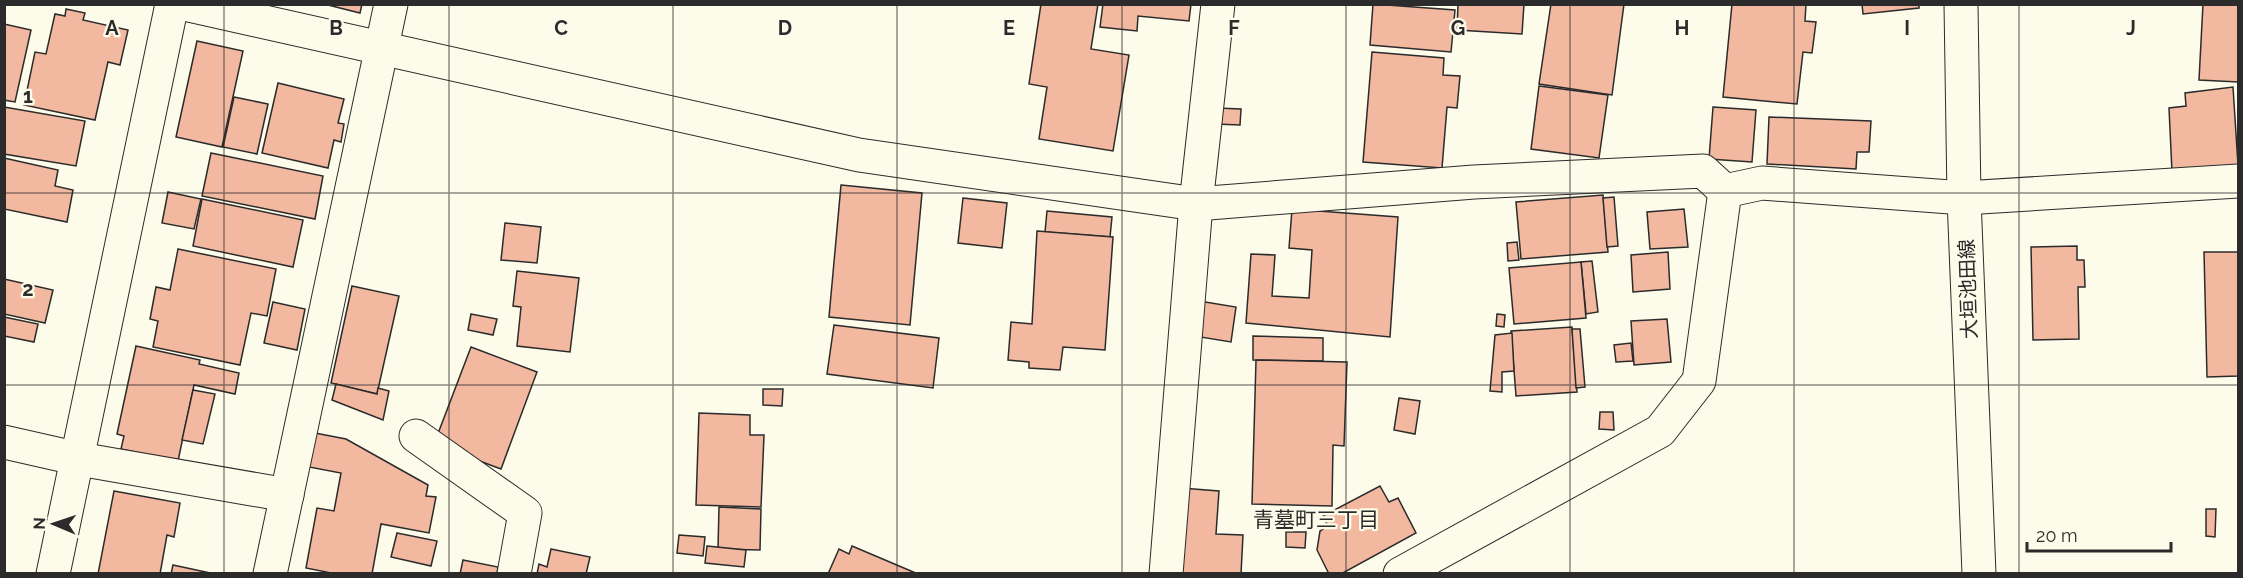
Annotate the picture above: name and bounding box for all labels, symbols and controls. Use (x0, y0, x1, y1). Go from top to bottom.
text: A (105, 16, 119, 40)
text: B (329, 16, 343, 40)
text: C (554, 16, 568, 40)
text: D (778, 16, 792, 40)
text: E (1003, 16, 1015, 40)
text: F (1228, 16, 1240, 40)
text: G (1451, 16, 1465, 40)
text: H (1675, 16, 1689, 40)
text: I (1904, 16, 1910, 40)
text: J (2126, 16, 2136, 40)
text: 1 (23, 84, 33, 108)
street label: 大垣池田線 (1954, 239, 1982, 339)
text: 2 (22, 277, 34, 301)
north arrow (24, 494, 84, 554)
district label: 青墓町三丁目 (1253, 507, 1379, 532)
scale bar (2027, 515, 2171, 553)
text: N (30, 517, 49, 530)
text: 20 m (2036, 525, 2078, 546)

